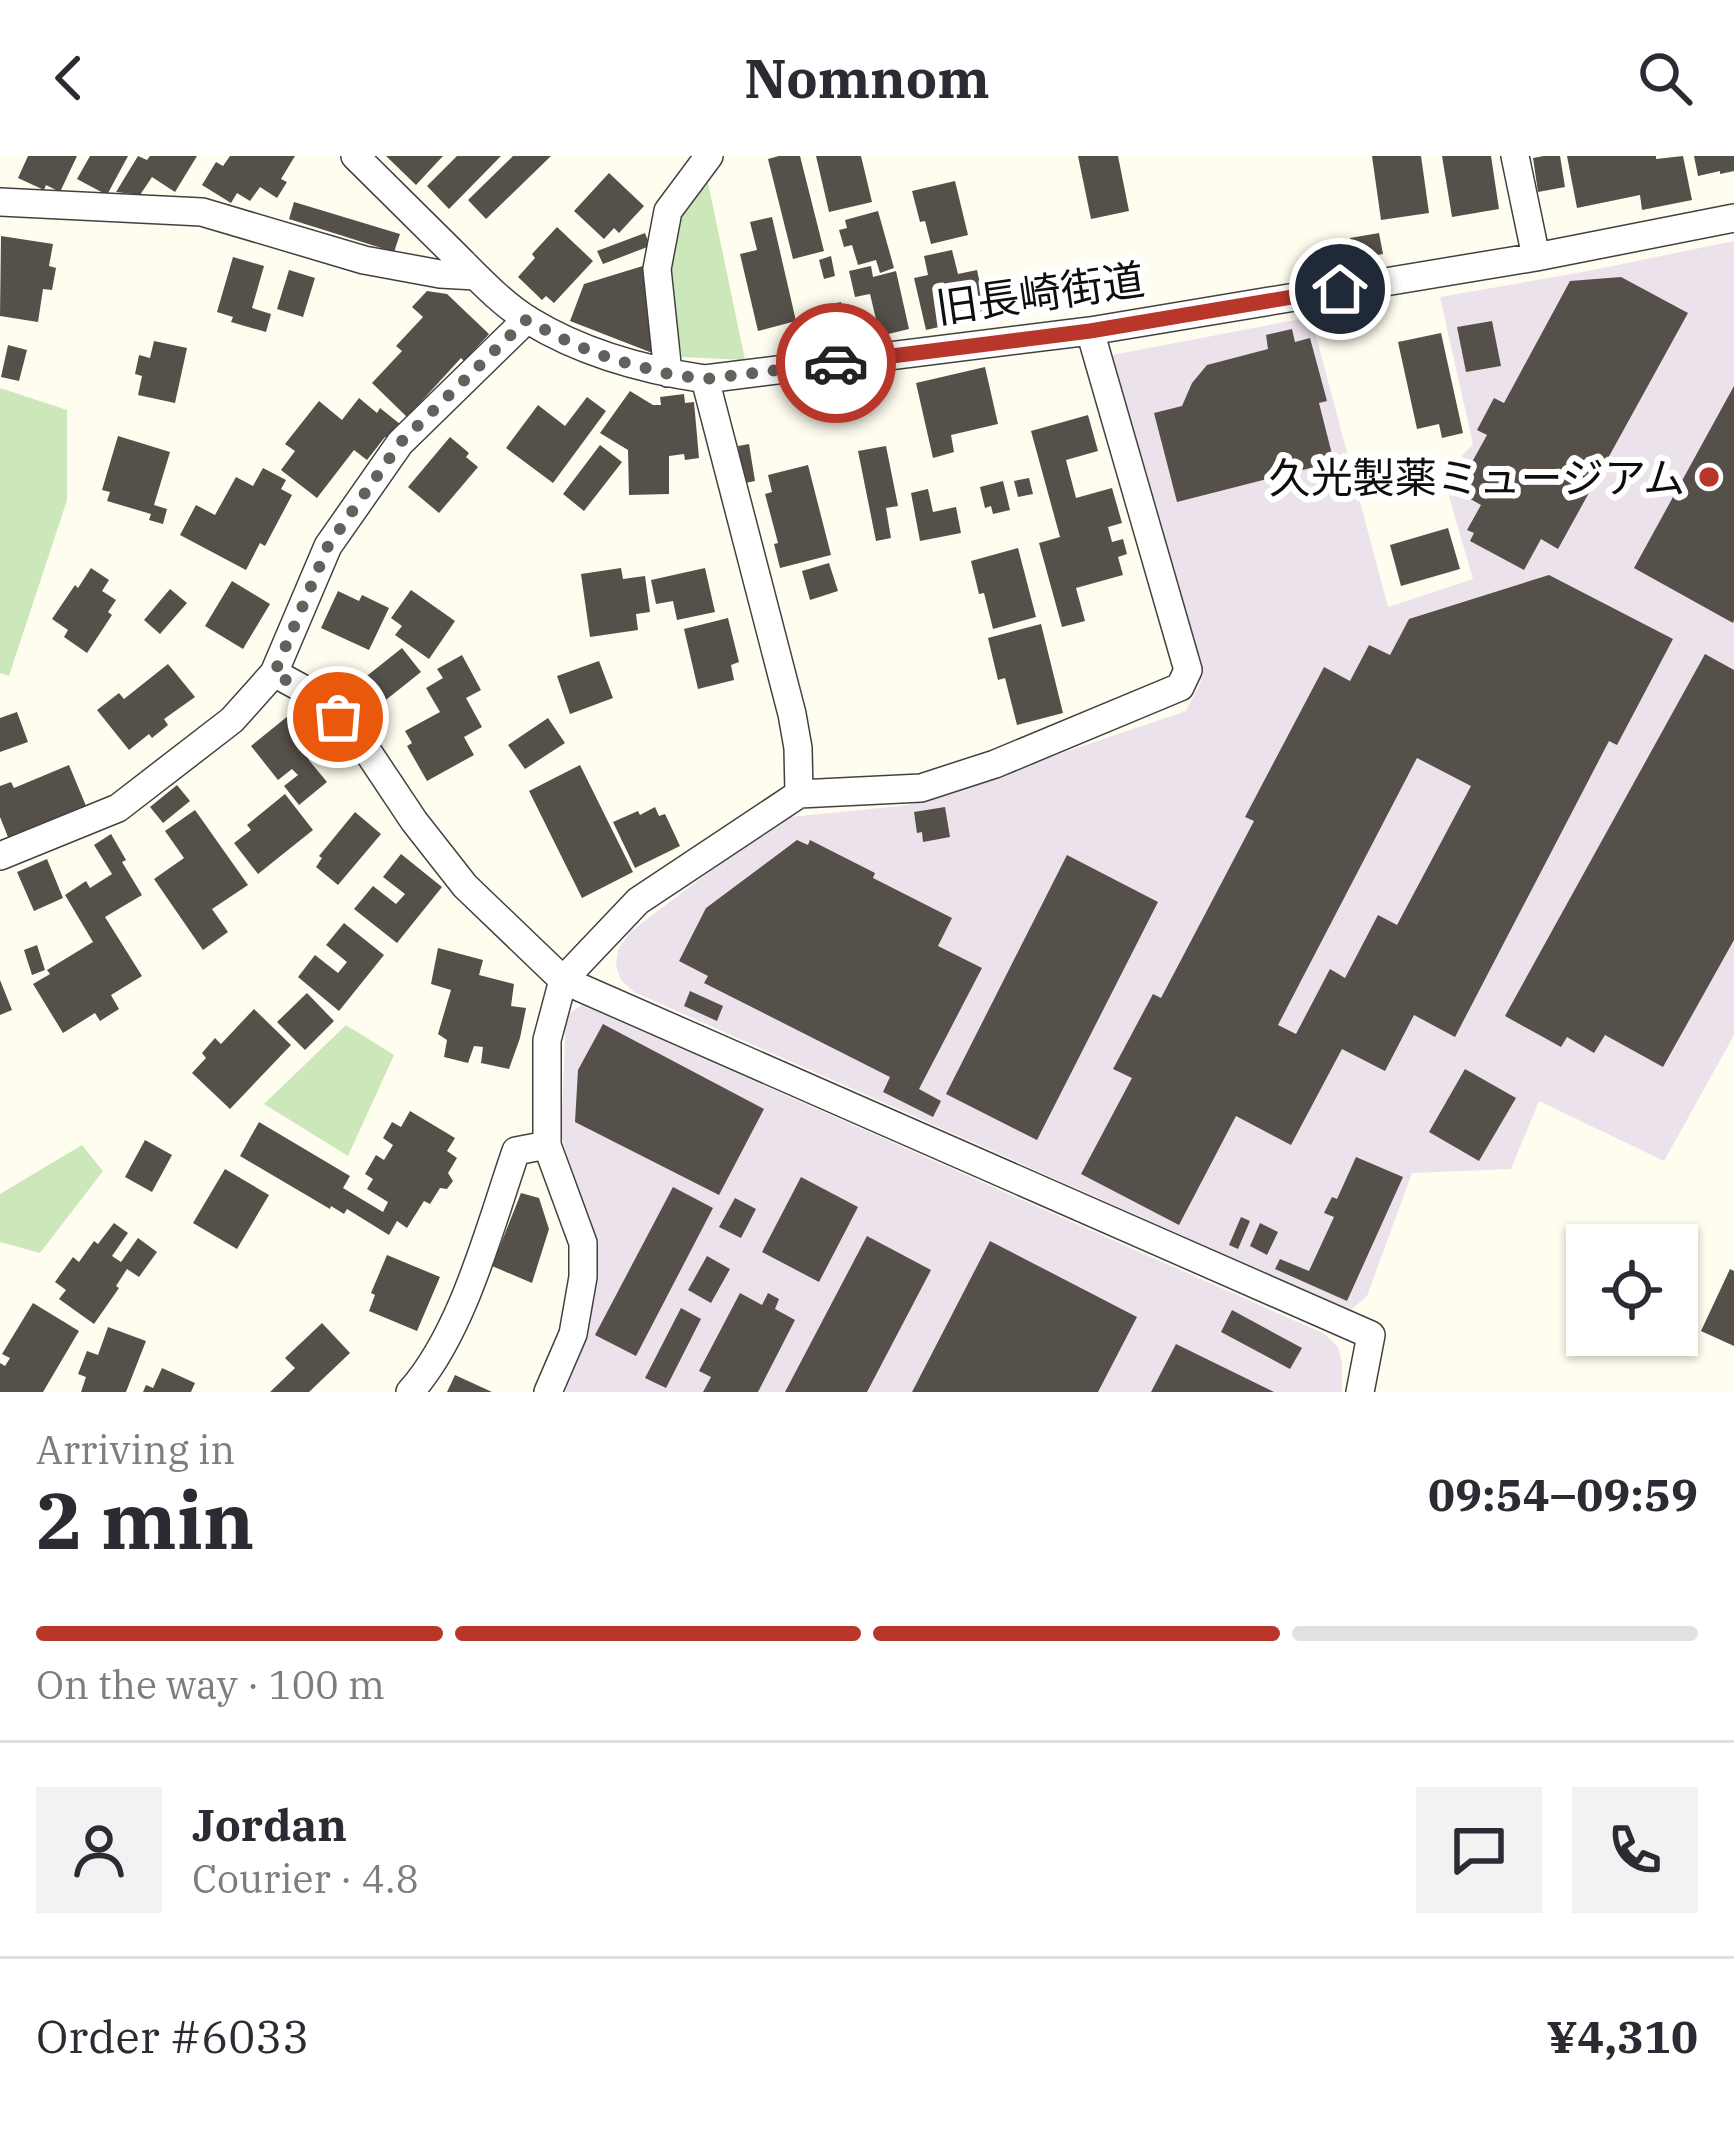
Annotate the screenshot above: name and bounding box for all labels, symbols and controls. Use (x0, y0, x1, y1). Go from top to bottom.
text: Nomnom (744, 43, 990, 113)
icon: back (36, 45, 102, 111)
icon: search (1632, 45, 1698, 111)
pin (1289, 238, 1391, 340)
street label: 旧長崎街道 (932, 251, 1148, 335)
icon: home (1307, 256, 1373, 322)
courier (776, 303, 896, 423)
icon: car (803, 330, 869, 396)
place label: 久光製薬ミュージアム (1269, 450, 1685, 505)
marker: 久光製薬ミュージアム (1696, 464, 1722, 490)
pin (287, 666, 389, 768)
icon: bag (305, 684, 371, 750)
map controls (1566, 1224, 1698, 1356)
button: locate (1566, 1224, 1698, 1356)
text: Arriving in (36, 1424, 235, 1475)
text: 09:54–09:59 (1428, 1465, 1698, 1523)
text: 2 min (36, 1469, 254, 1570)
text: On the way · 100 m (36, 1659, 385, 1710)
button: person (36, 1787, 162, 1913)
button: chat (1416, 1787, 1542, 1913)
button: phone (1572, 1787, 1698, 1913)
text: Jordan (192, 1795, 347, 1853)
text: Courier · 4.8 (192, 1853, 419, 1904)
text: Order #6033 (36, 2007, 309, 2065)
text: ¥4,310 (1547, 2007, 1698, 2065)

